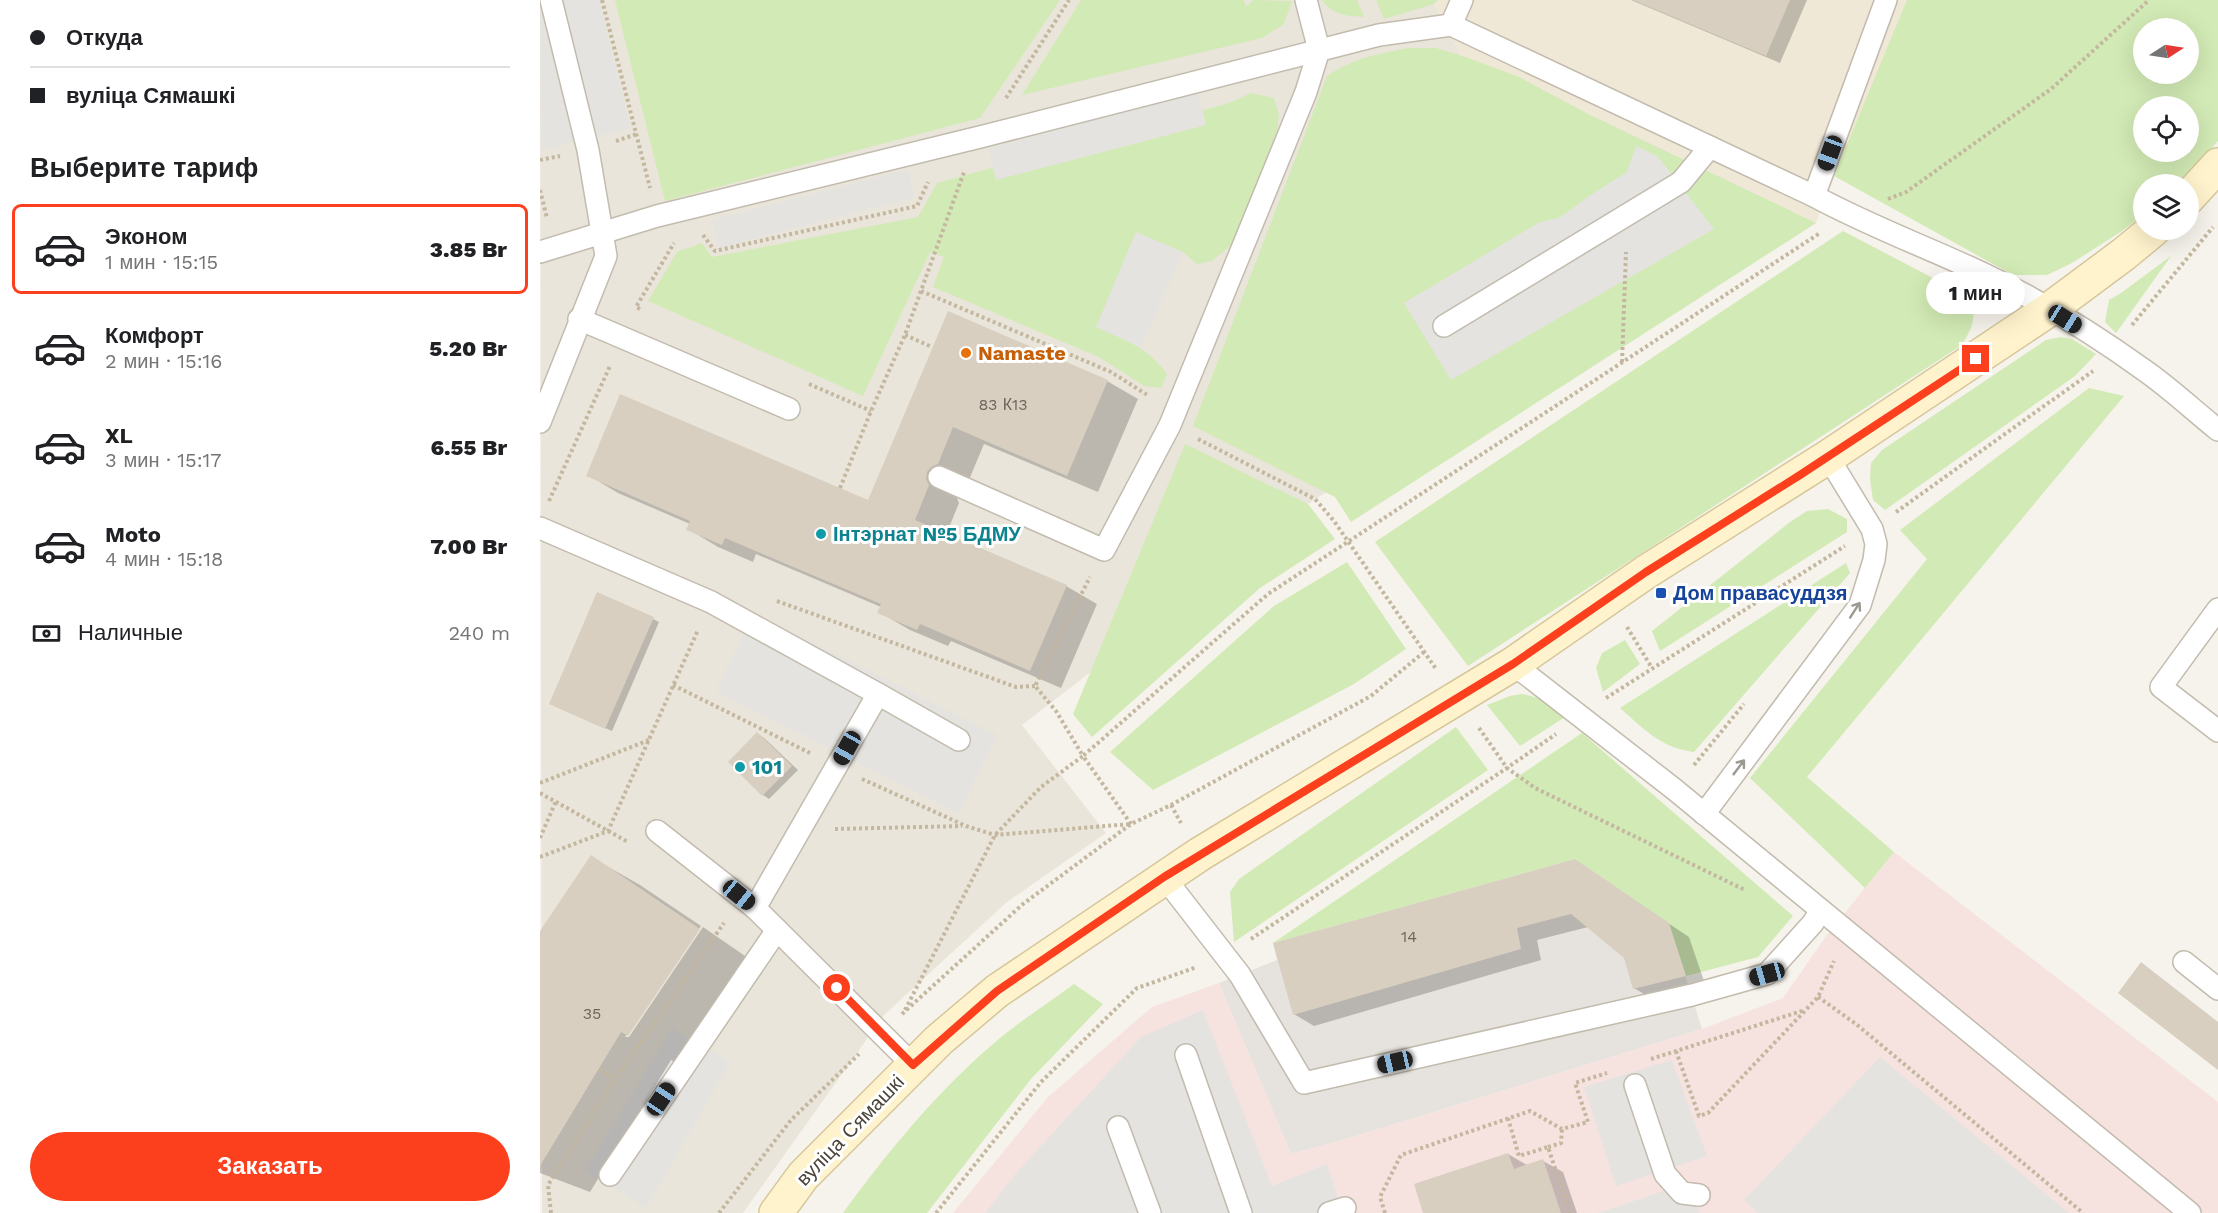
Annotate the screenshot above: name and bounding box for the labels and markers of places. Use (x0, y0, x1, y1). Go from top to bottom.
place label: Namaste (978, 341, 1066, 365)
marker: Namaste (959, 346, 973, 360)
place label: Інтэрнат №5 БДМУ (833, 522, 1021, 546)
marker: Інтэрнат №5 БДМУ (814, 527, 828, 541)
place label: Дом правасуддзя (1673, 581, 1848, 605)
marker: Дом правасуддзя (1654, 586, 1668, 600)
place label: 101 (752, 755, 782, 779)
marker: 101 (733, 760, 747, 774)

